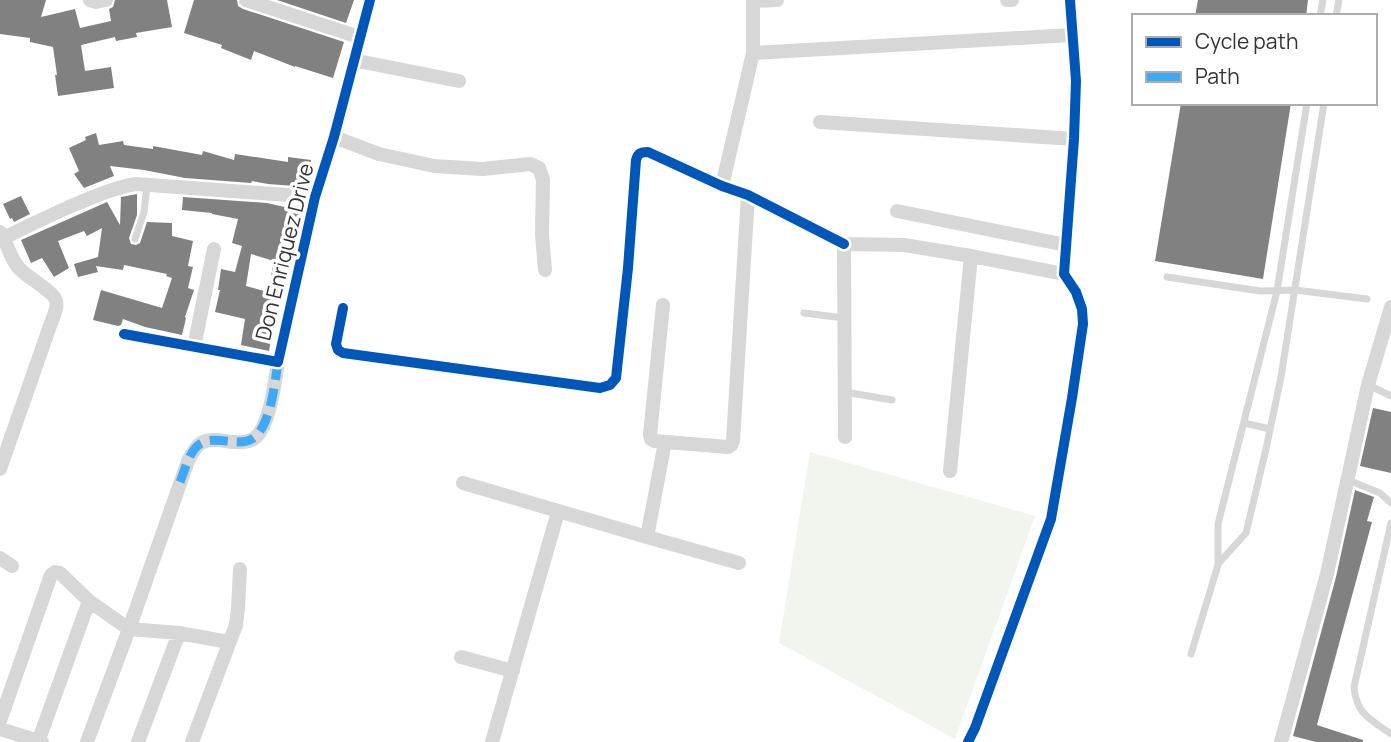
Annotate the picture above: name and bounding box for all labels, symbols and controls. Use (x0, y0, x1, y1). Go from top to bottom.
legend (1132, 14, 1377, 105)
text: Cycle path (1195, 27, 1298, 55)
text: Path (1195, 62, 1240, 90)
street label: Don Enriquez Drive (248, 160, 320, 343)

